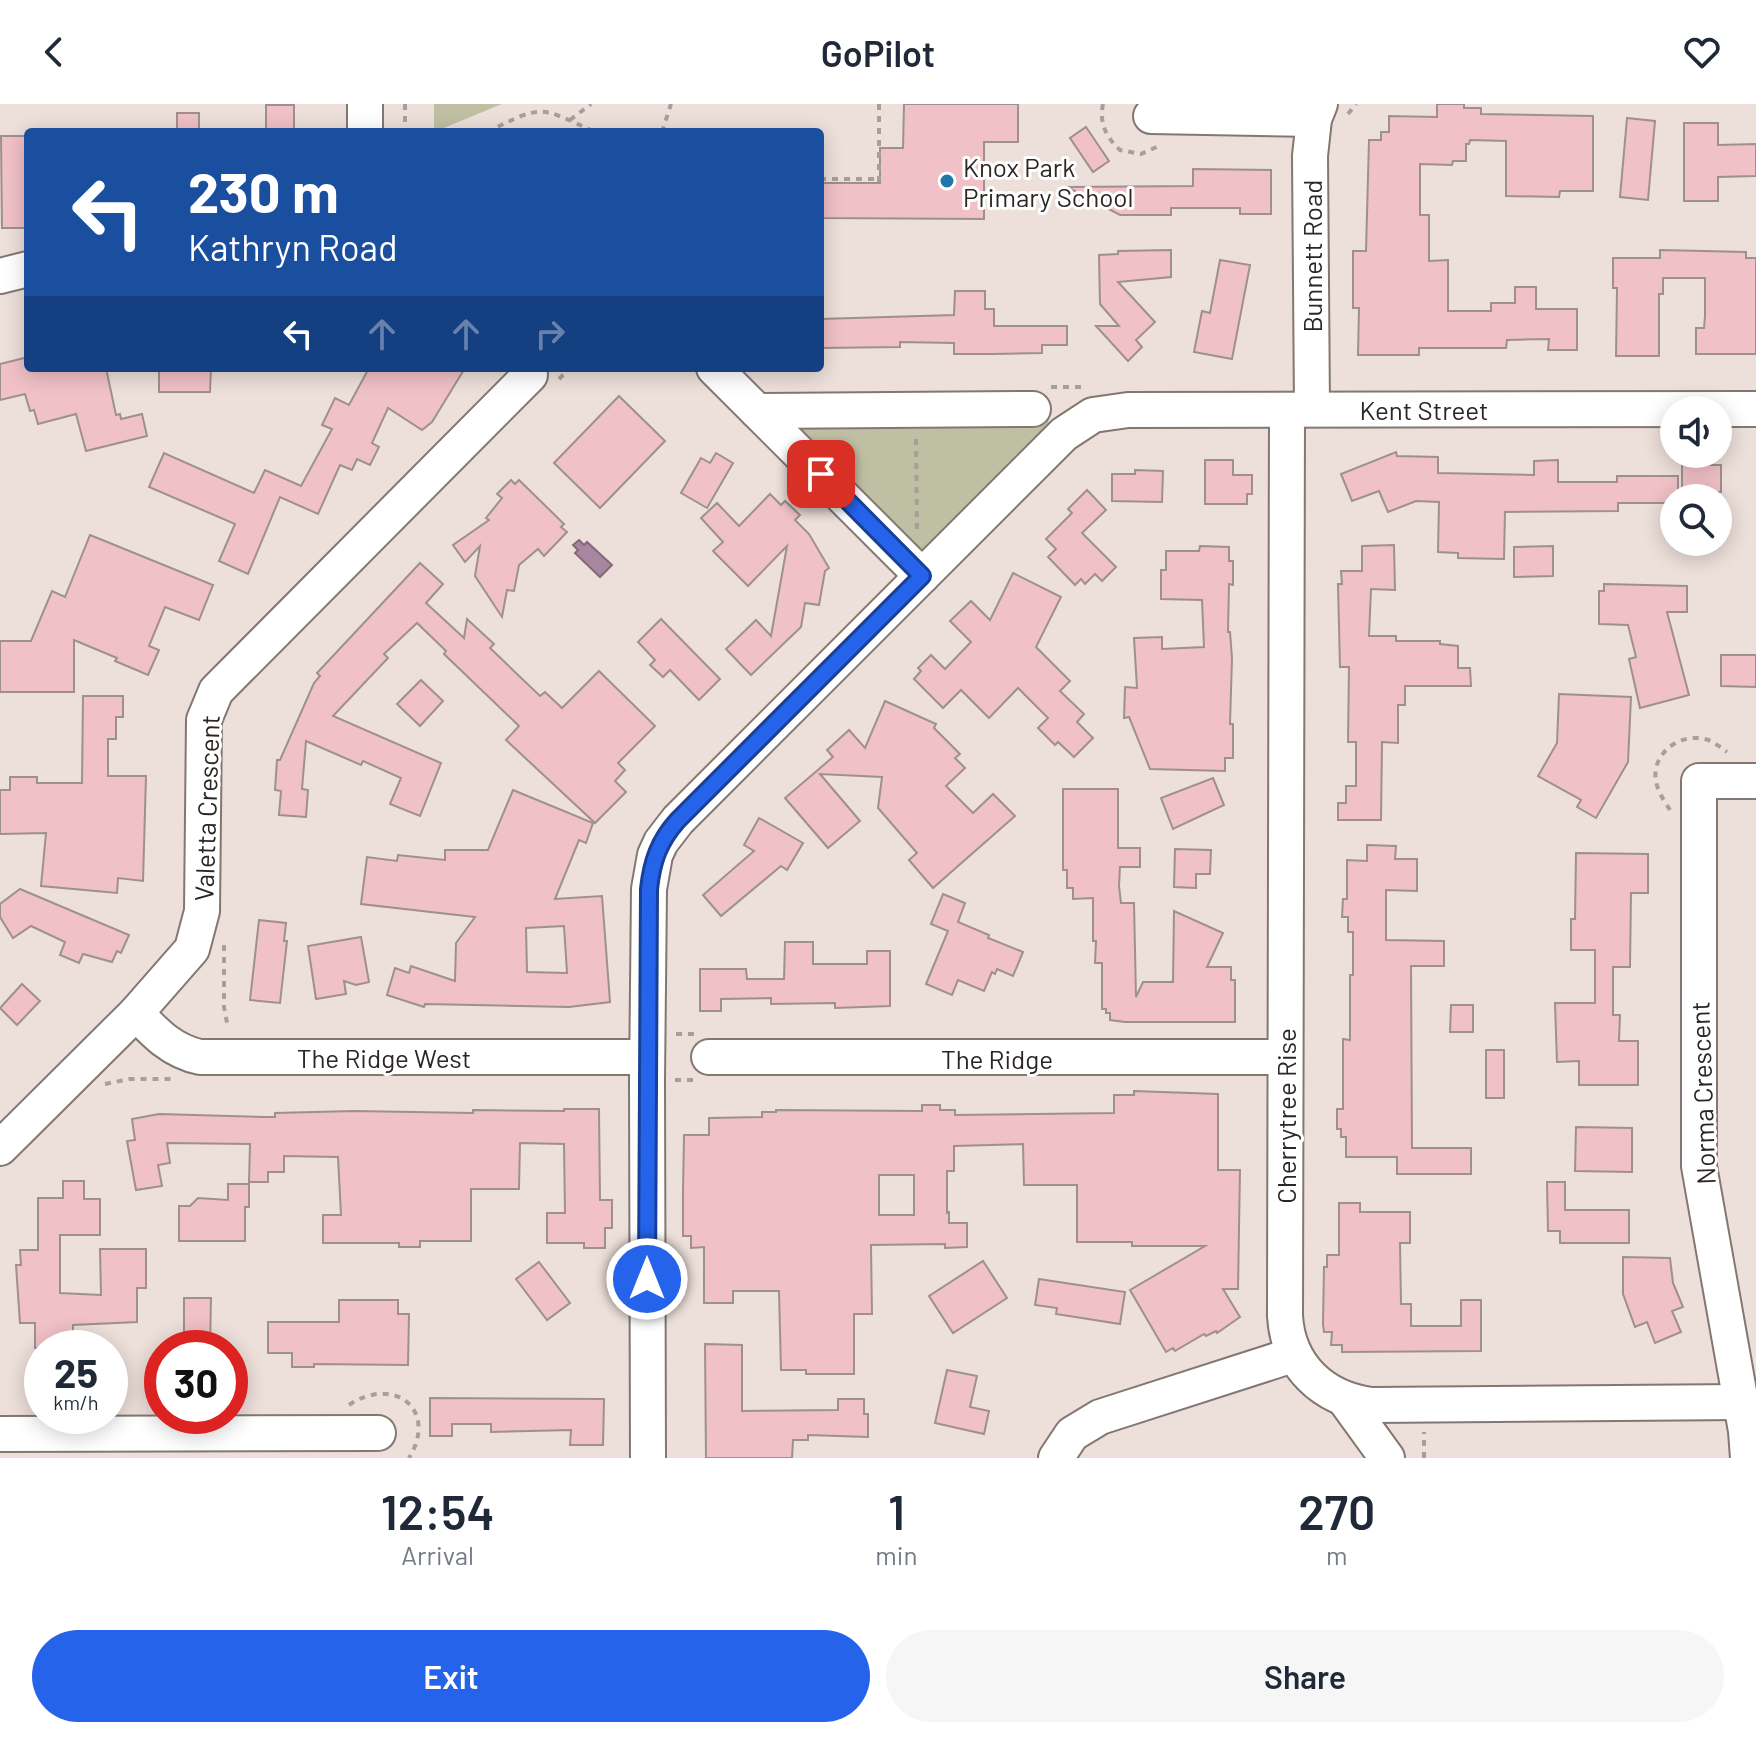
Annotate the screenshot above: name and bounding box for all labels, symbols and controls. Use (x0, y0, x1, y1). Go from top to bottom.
icon: back (32, 30, 76, 74)
icon: heart (1680, 30, 1724, 74)
text: GoPilot (821, 31, 935, 74)
place label: Knox Park Primary School (963, 151, 1134, 212)
text: 230 m (188, 157, 339, 224)
icon: left (56, 160, 160, 264)
marker: Knox Park Primary School (938, 172, 956, 190)
street label: Bunnett Road (1296, 179, 1327, 333)
text: Kathryn Road (188, 225, 398, 268)
icon: left (276, 312, 320, 356)
icon: ahead (360, 312, 404, 356)
icon: ahead (444, 312, 488, 356)
icon: right (528, 312, 572, 356)
street label: Kent Street (1359, 394, 1489, 425)
map controls (1660, 396, 1732, 556)
button: sound (1660, 396, 1732, 468)
pin (787, 440, 855, 508)
icon: arrive (799, 452, 843, 496)
button: search (1660, 484, 1732, 556)
street label: Valetta Crescent (187, 714, 225, 902)
street label: Norma Crescent (1683, 1001, 1721, 1185)
street label: Cherrytree Rise (1270, 1028, 1301, 1204)
street label: The Ridge West (297, 1042, 471, 1073)
street label: The Ridge (941, 1043, 1053, 1074)
position arrow (605, 1237, 689, 1321)
speed limit sign: 30 (144, 1330, 248, 1434)
text: 25 (54, 1348, 98, 1396)
text: km/h (53, 1390, 99, 1414)
text: 12:54 (381, 1482, 495, 1540)
text: 1 (888, 1482, 905, 1540)
text: 270 (1298, 1482, 1375, 1540)
text: Arrival (401, 1539, 474, 1570)
text: min (875, 1539, 917, 1570)
text: m (1326, 1539, 1348, 1570)
button: Exit (32, 1630, 870, 1722)
button: Share (886, 1630, 1724, 1722)

